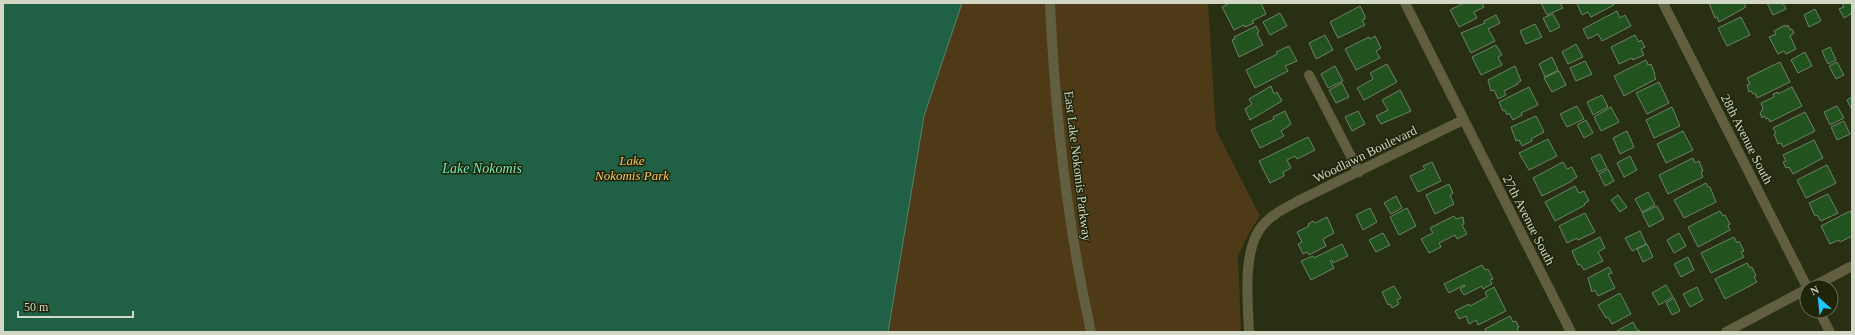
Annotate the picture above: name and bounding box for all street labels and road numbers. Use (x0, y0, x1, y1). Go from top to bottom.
street label: East Lake Nokomis Parkway (1061, 90, 1095, 242)
street label: 28th Avenue South (1718, 92, 1776, 187)
street label: Woodlawn Boulevard (1311, 122, 1420, 186)
street label: 27th Avenue South (1500, 173, 1558, 268)

